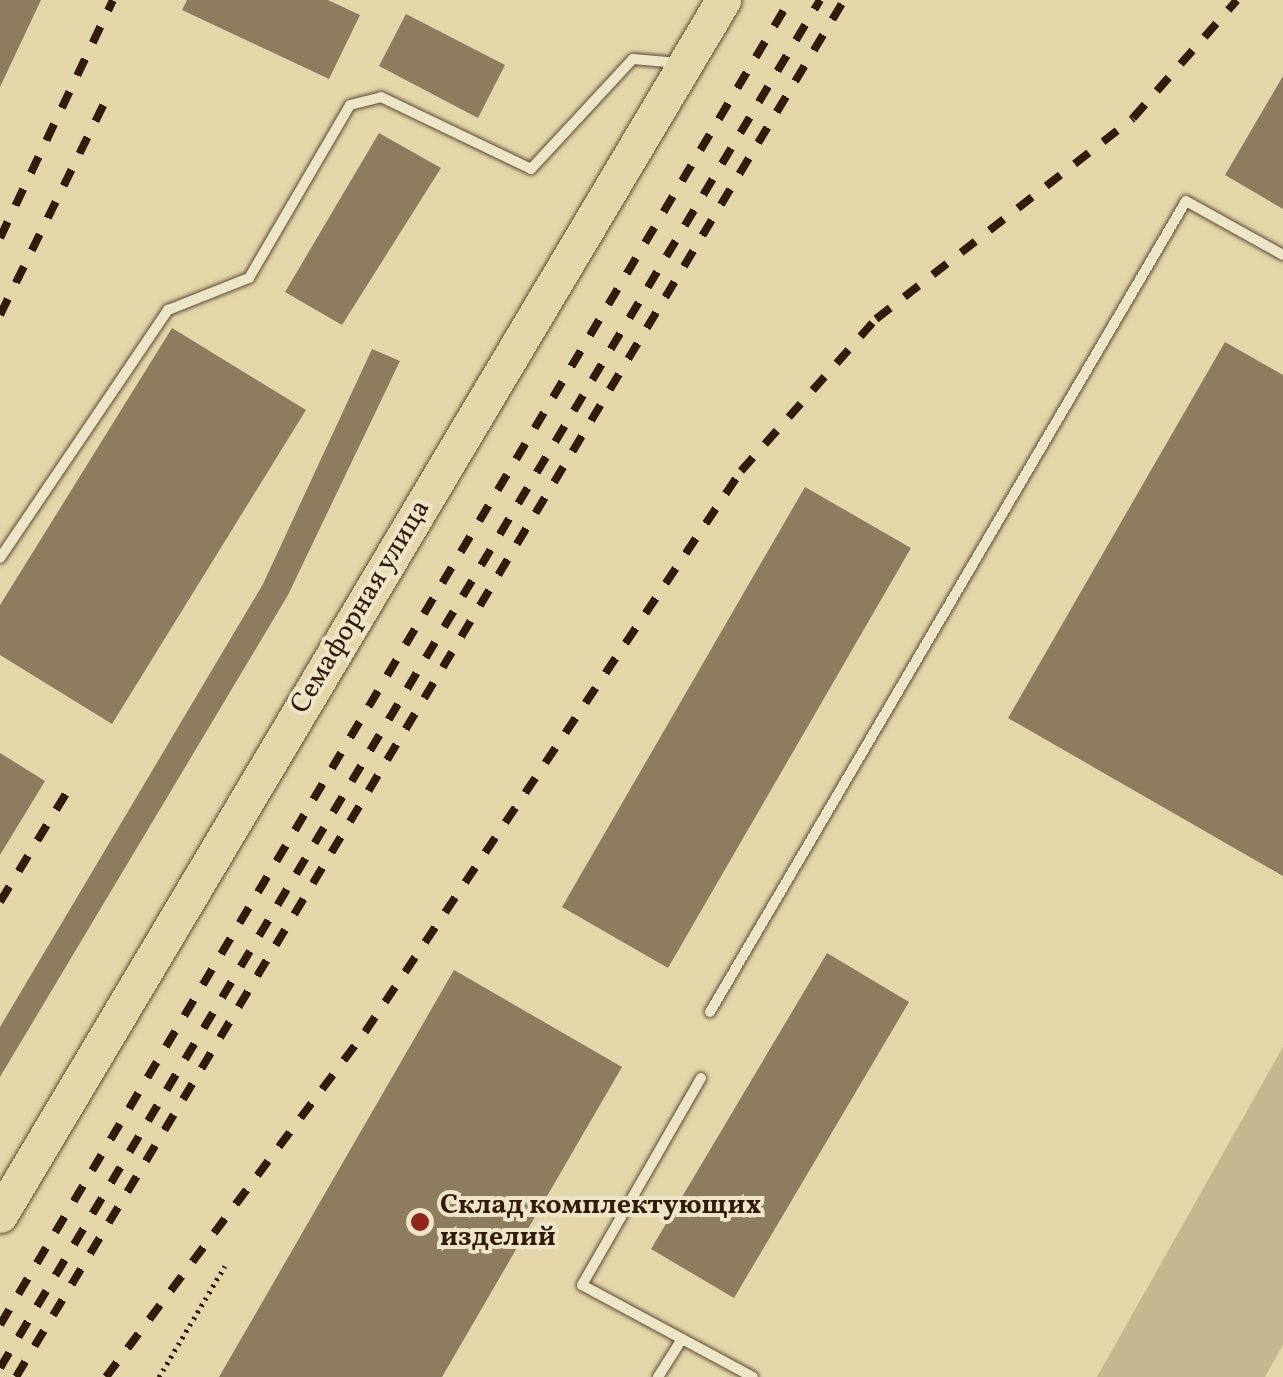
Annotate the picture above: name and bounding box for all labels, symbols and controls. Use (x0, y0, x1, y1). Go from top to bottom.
street label: Семафорная улица (284, 494, 438, 720)
place label: Склад комплектующих изделий (440, 1189, 761, 1255)
marker: Склад комплектующих изделий (409, 1211, 431, 1233)

